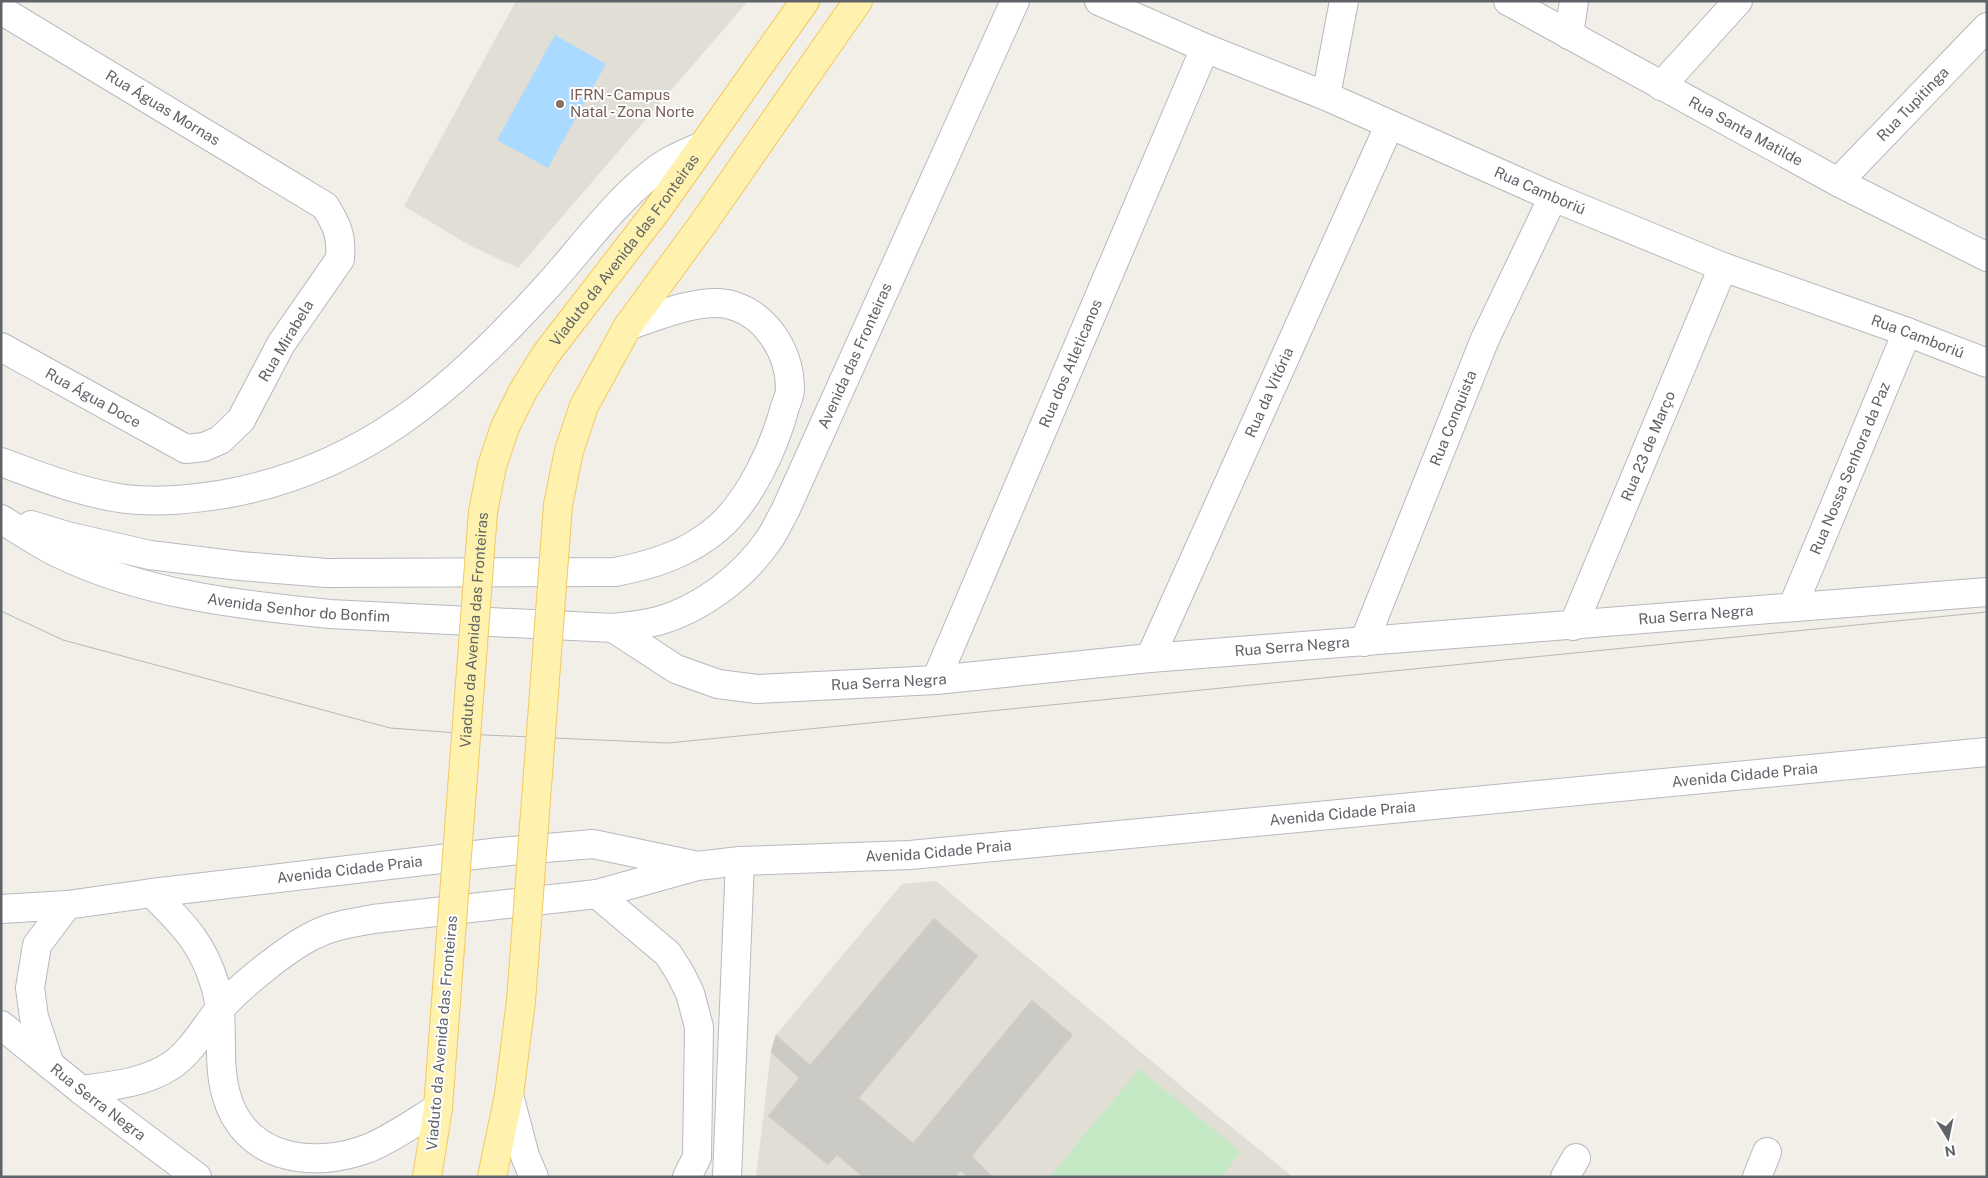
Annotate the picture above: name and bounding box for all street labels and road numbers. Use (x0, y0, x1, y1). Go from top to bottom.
street label: Rua Tupitinga (1873, 63, 1952, 144)
street label: Rua Águas Mornas (103, 66, 223, 148)
street label: Rua Santa Matilde (1686, 93, 1806, 169)
street label: Viaduto da Avenida das Fronteiras (546, 151, 702, 349)
street label: Rua Camboriú (1492, 163, 1588, 217)
street label: Avenida das Fronteiras (814, 280, 895, 431)
street label: Rua Mirabela (255, 297, 317, 384)
street label: Rua dos Atleticanos (1035, 297, 1105, 430)
street label: Rua Camboriú (1869, 311, 1967, 361)
street label: Rua da Vitória (1241, 345, 1296, 440)
street label: Rua Água Doce (43, 364, 144, 431)
street label: Rua Conquista (1426, 368, 1480, 468)
street label: Rua Nossa Senhora da Paz (1806, 380, 1893, 557)
street label: Rua 23 de Março (1617, 388, 1678, 503)
street label: Viaduto da Avenida das Fronteiras (456, 512, 491, 748)
street label: Avenida Senhor do Bonfim (206, 590, 390, 625)
street label: Rua Serra Negra (1638, 601, 1754, 627)
street label: Rua Serra Negra (1234, 633, 1350, 659)
street label: Rua Serra Negra (831, 670, 947, 693)
street label: Avenida Cidade Praia (1671, 759, 1819, 790)
street label: Avenida Cidade Praia (1269, 798, 1416, 829)
street label: Avenida Cidade Praia (865, 836, 1012, 865)
street label: Avenida Cidade Praia (276, 852, 423, 886)
street label: Viaduto da Avenida das Fronteiras (423, 915, 460, 1151)
street label: Rua Serra Negra (47, 1060, 149, 1144)

